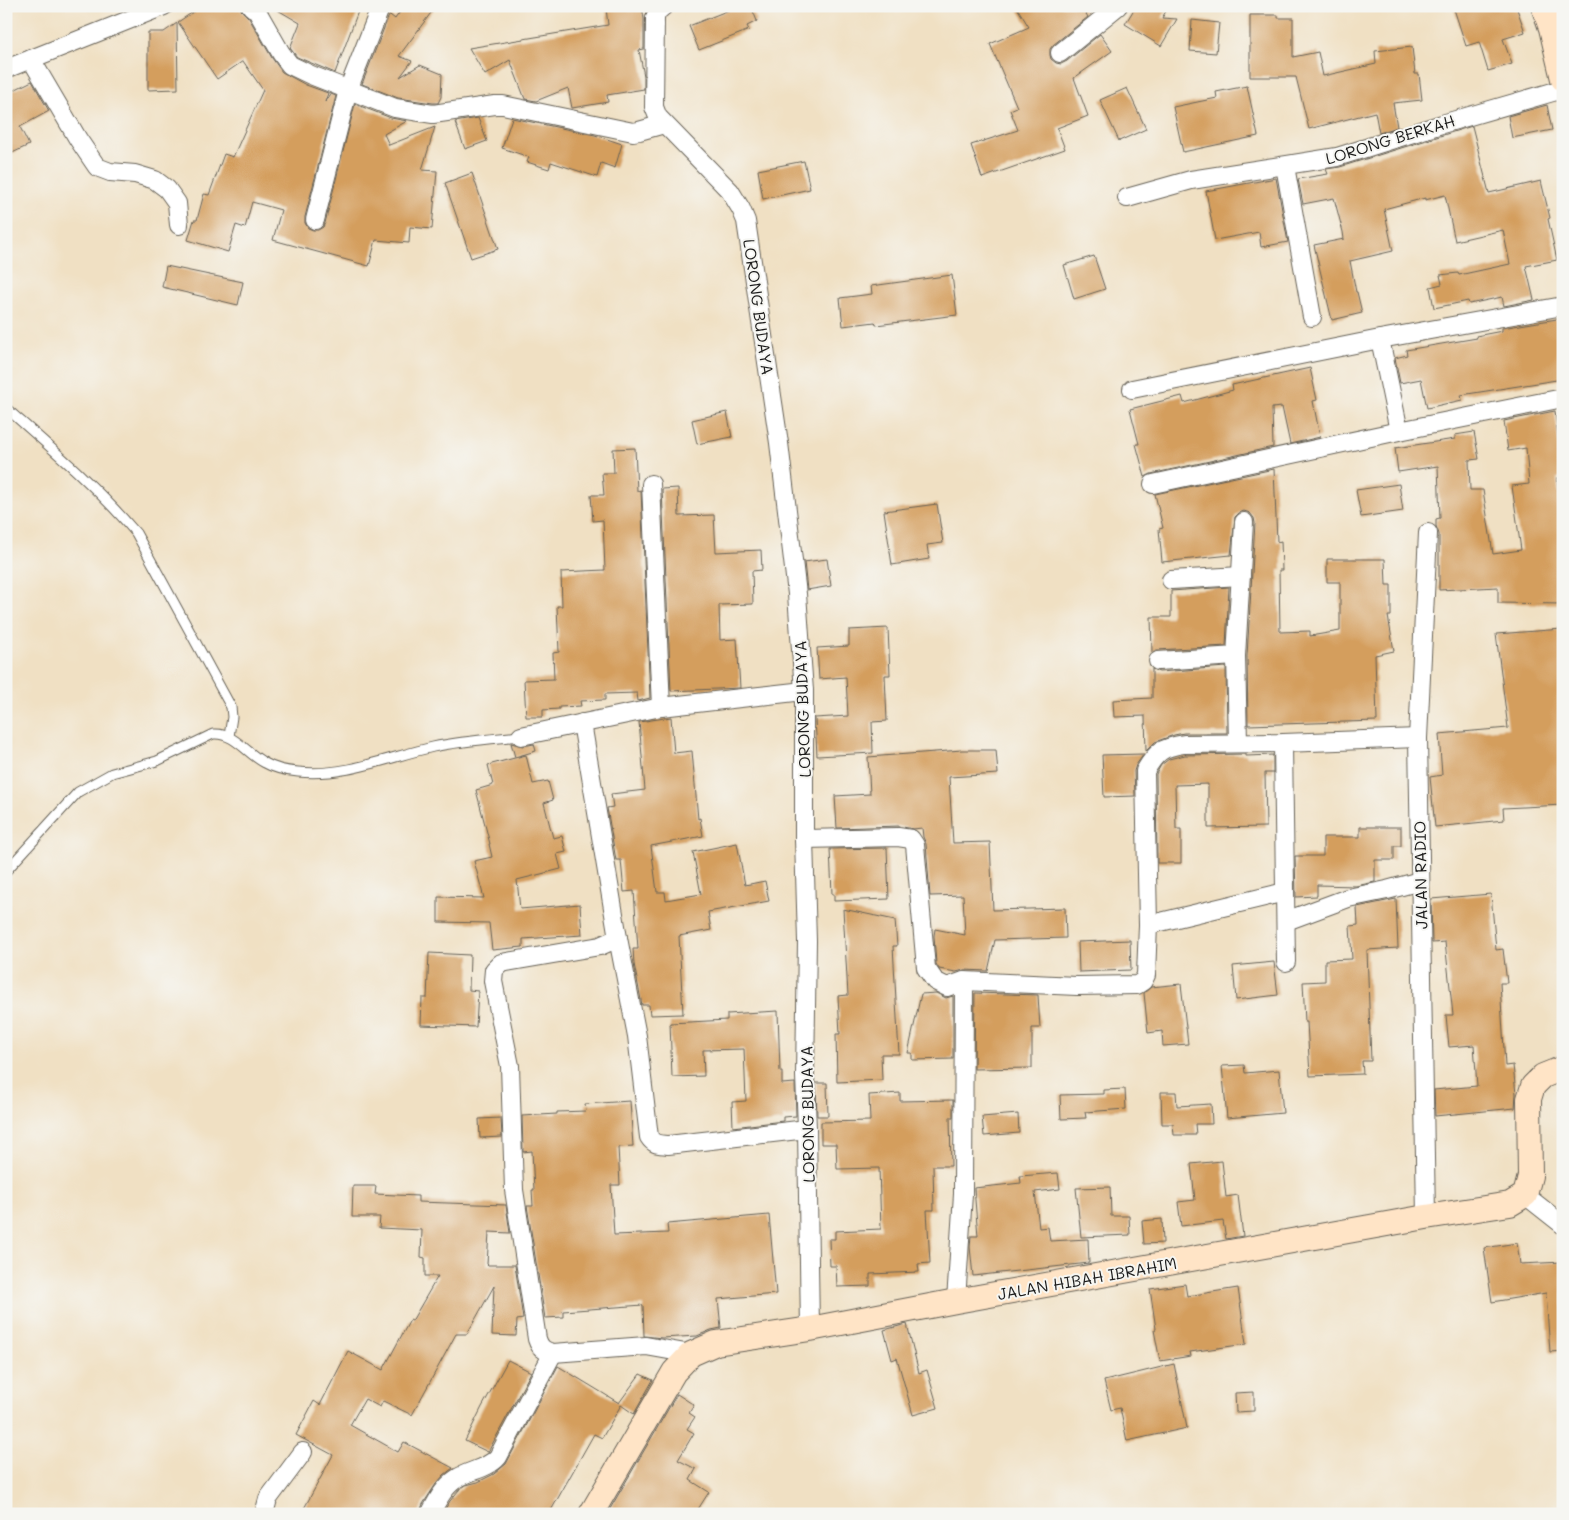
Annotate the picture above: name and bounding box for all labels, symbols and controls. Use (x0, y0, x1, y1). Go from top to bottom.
street label: LORONG BERKAH (1323, 109, 1457, 169)
street label: LORONG BUDAYA (739, 238, 779, 376)
street label: LORONG BUDAYA (789, 640, 815, 778)
street label: JALAN RADIO (1409, 821, 1431, 929)
street label: LORONG BUDAYA (795, 1045, 819, 1183)
street label: JALAN HIBAH IBRAHIM (996, 1252, 1178, 1304)

